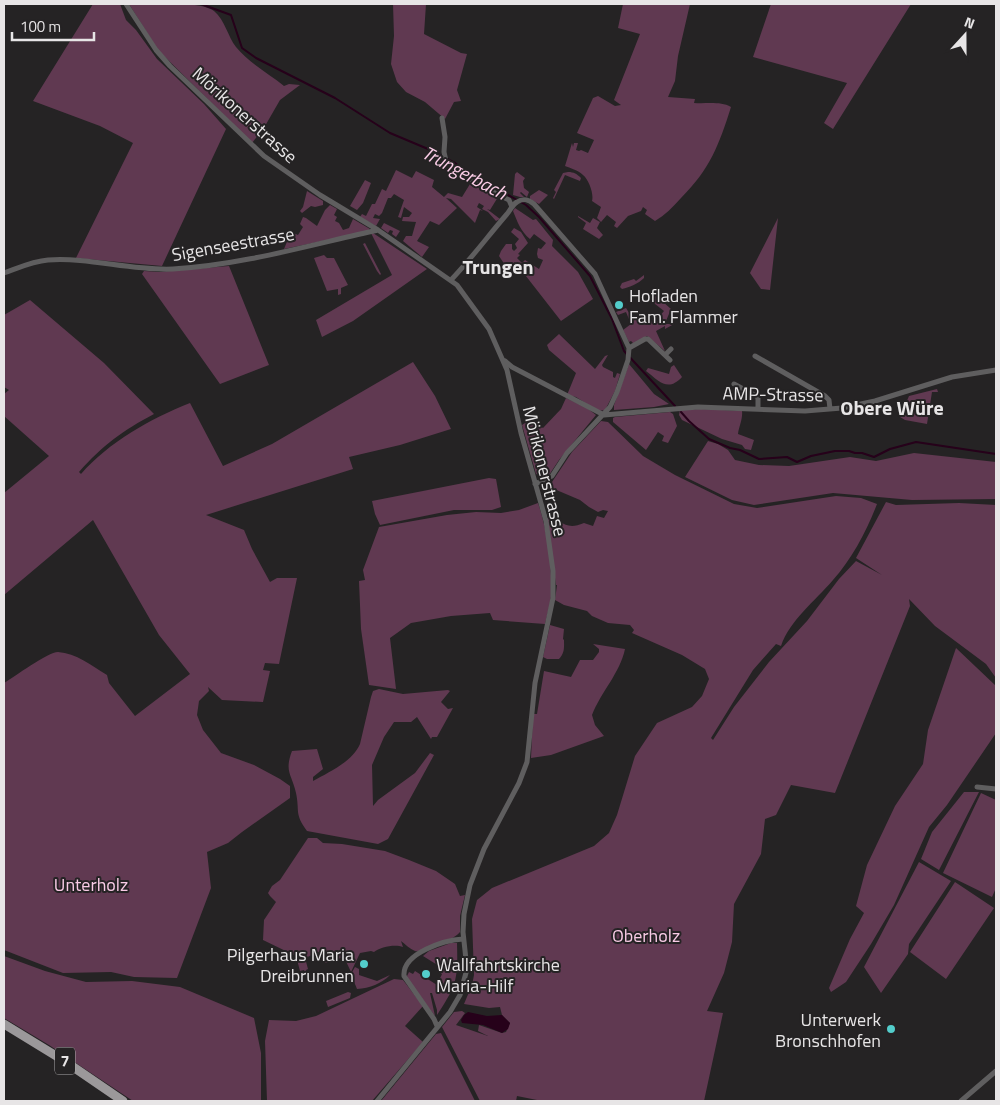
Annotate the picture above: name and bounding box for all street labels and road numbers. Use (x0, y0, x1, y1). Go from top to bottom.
street label: Mörikonerstrasse (186, 60, 304, 170)
street label: Sigenseestrasse (170, 220, 296, 268)
street label: AMP-Strasse (722, 380, 824, 408)
street label: Mörikonerstrasse (516, 403, 574, 539)
road number: 7 (55, 1048, 75, 1074)

